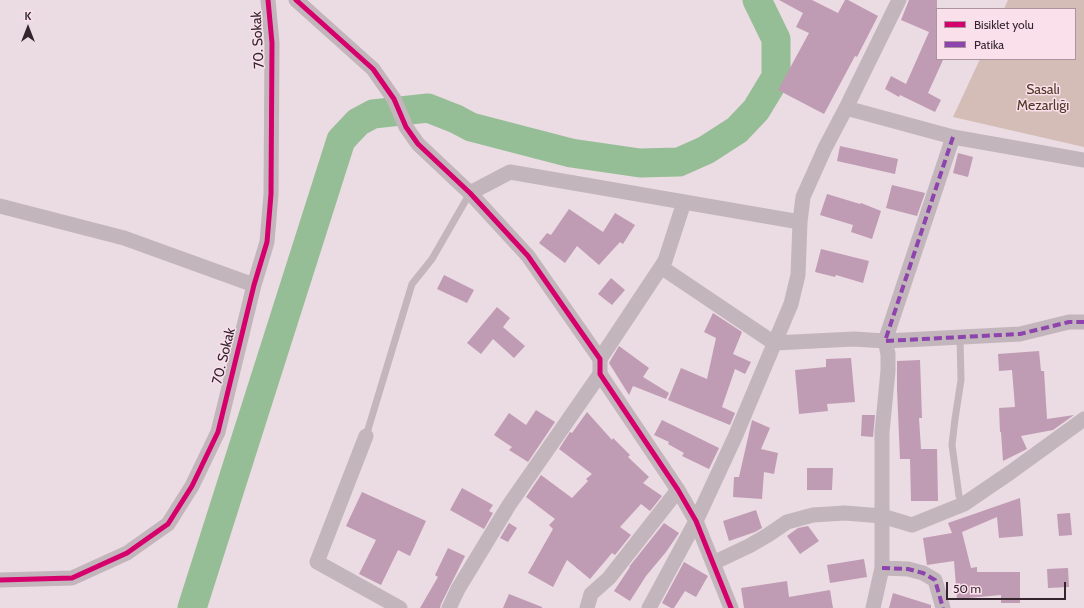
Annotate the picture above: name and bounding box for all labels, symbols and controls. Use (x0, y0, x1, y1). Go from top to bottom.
north arrow (8, 8, 48, 48)
legend (936, 8, 1076, 60)
text: K (25, 9, 31, 23)
street label: 70. Sokak (248, 11, 268, 69)
text: Bisiklet yolu (974, 17, 1034, 32)
text: Patika (974, 37, 1004, 52)
park label: Sasalı Mezarlığı (1017, 82, 1069, 114)
street label: 70. Sokak (209, 326, 239, 386)
scale bar (948, 574, 1068, 600)
text: 50 m (953, 581, 981, 596)

